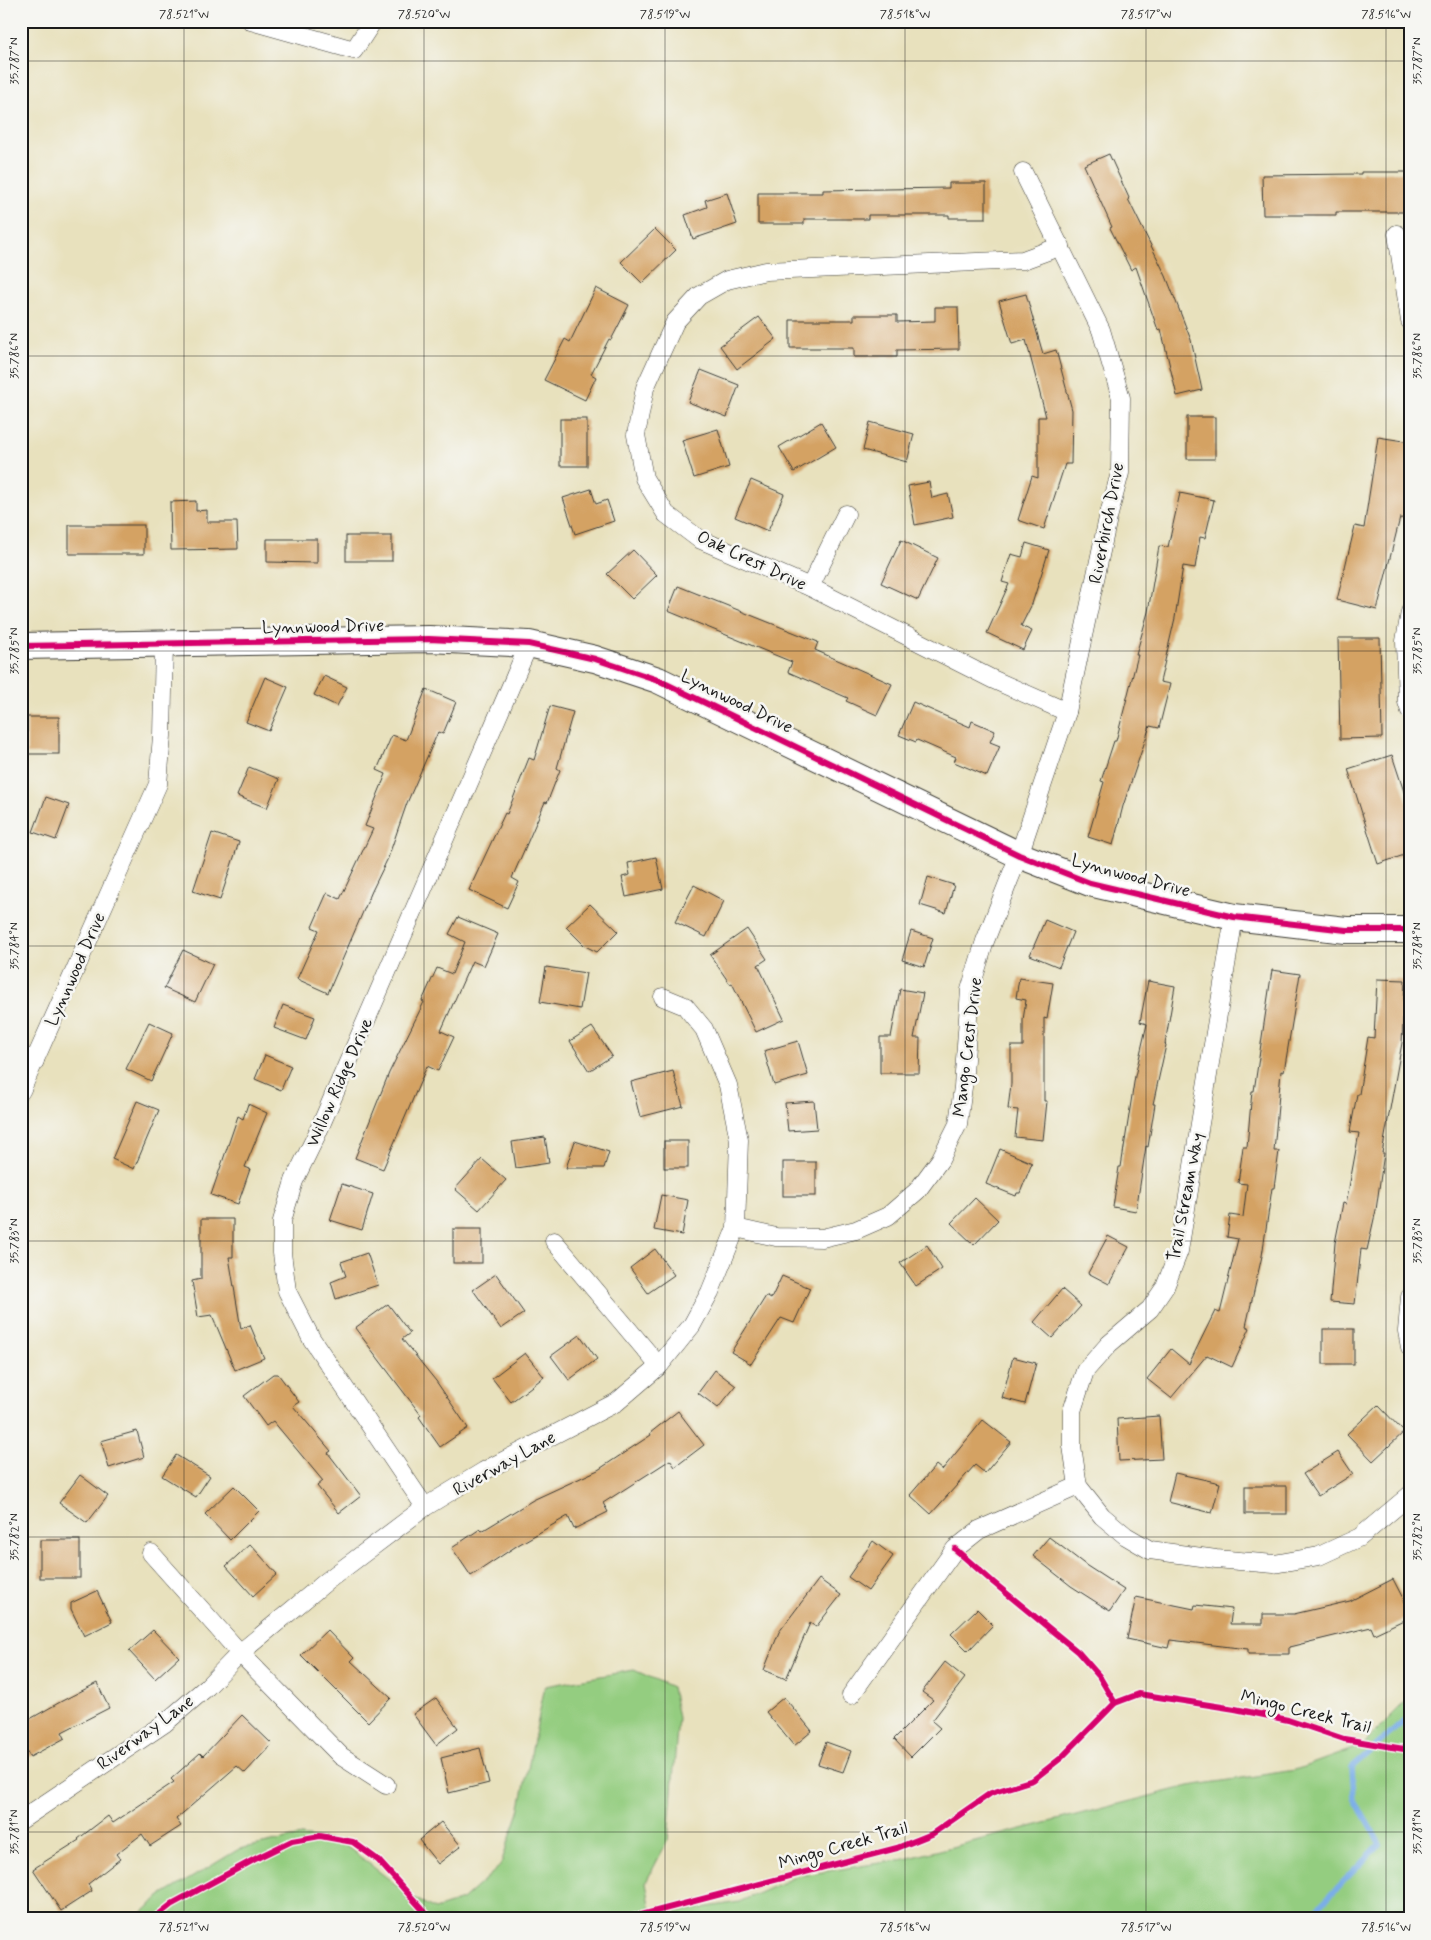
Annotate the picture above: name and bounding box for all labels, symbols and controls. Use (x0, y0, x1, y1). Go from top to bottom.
text: 78.521°W (159, 7, 209, 23)
text: 78.520°W (398, 7, 450, 23)
text: 78.519°W (640, 7, 690, 23)
text: 78.518°W (880, 7, 930, 23)
text: 78.517°W (1121, 7, 1171, 23)
text: 78.516°W (1361, 7, 1411, 23)
text: 35.787°N (7, 37, 23, 85)
text: 35.787°N (1410, 37, 1426, 85)
text: 35.786°N (7, 333, 23, 379)
text: 35.786°N (1410, 333, 1426, 379)
street label: Riverbirch Drive (1083, 461, 1130, 586)
street label: Oak Crest Drive (693, 525, 810, 597)
street label: Lynnwood Drive (262, 614, 384, 640)
text: 35.785°N (7, 627, 23, 675)
text: 35.785°N (1410, 627, 1426, 675)
street label: Lynnwood Drive (676, 664, 797, 739)
street label: Lynnwood Drive (1069, 849, 1193, 903)
street label: Lynnwood Drive (40, 909, 112, 1030)
text: 35.784°N (7, 922, 23, 970)
text: 35.784°N (1410, 922, 1426, 970)
street label: Mango Crest Drive (948, 976, 989, 1118)
street label: Willow Ridge Drive (301, 1014, 379, 1151)
street label: Trail Stream Way (1162, 1131, 1210, 1264)
text: 35.783°N (7, 1218, 23, 1264)
text: 35.783°N (1410, 1218, 1426, 1264)
street label: Riverway Lane (449, 1426, 560, 1502)
text: 35.782°N (7, 1513, 23, 1561)
text: 35.782°N (1410, 1513, 1426, 1561)
street label: Mingo Creek Trail (1238, 1684, 1373, 1741)
street label: Riverway Lane (92, 1689, 199, 1776)
text: 35.781°N (7, 1809, 23, 1855)
text: 35.781°N (1410, 1809, 1426, 1855)
street label: Mingo Creek Trail (776, 1816, 911, 1877)
text: 78.521°W (159, 1920, 209, 1936)
text: 78.520°W (398, 1920, 450, 1936)
text: 78.519°W (640, 1920, 690, 1936)
text: 78.518°W (880, 1920, 930, 1936)
text: 78.517°W (1121, 1920, 1171, 1936)
text: 78.516°W (1361, 1920, 1411, 1936)

